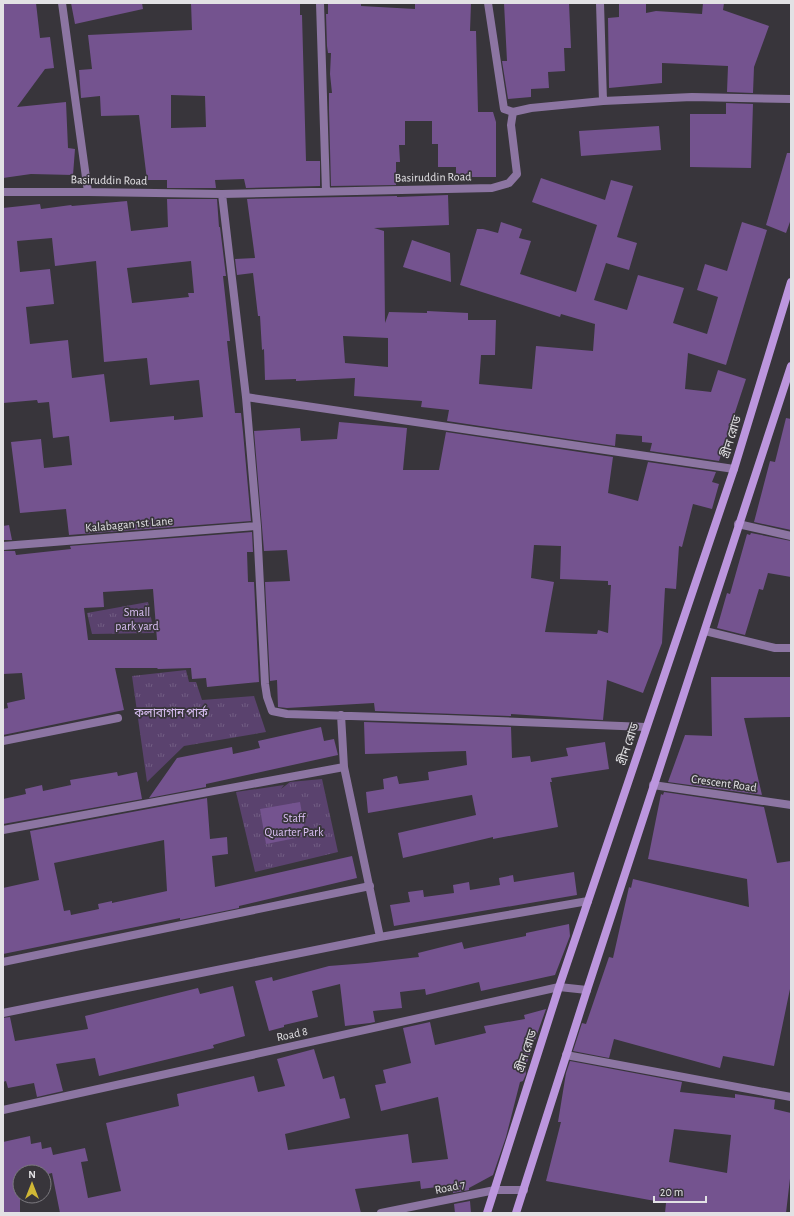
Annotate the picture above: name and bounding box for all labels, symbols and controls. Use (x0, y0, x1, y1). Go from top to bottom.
street label: Basiruddin Road (395, 170, 471, 184)
street label: Basiruddin Road (71, 173, 147, 187)
street label: গ্রীন রোড (717, 413, 743, 460)
street label: Kalabagan 1st Lane (85, 514, 173, 534)
park label: Small park yard (115, 606, 159, 633)
park label: কলাবাগান পার্ক (133, 705, 208, 719)
street label: গ্রীন রোড (614, 720, 641, 767)
street label: Crescent Road (691, 772, 757, 794)
park label: Staff Quarter Park (265, 812, 324, 839)
street label: Road 8 (275, 1025, 309, 1043)
street label: গ্রীন রোড (512, 1027, 539, 1074)
north arrow (12, 1164, 52, 1204)
text: N (28, 1169, 36, 1180)
street label: Road 7 (434, 1178, 466, 1196)
scale bar (654, 1178, 706, 1204)
text: 20 m (660, 1186, 683, 1198)

